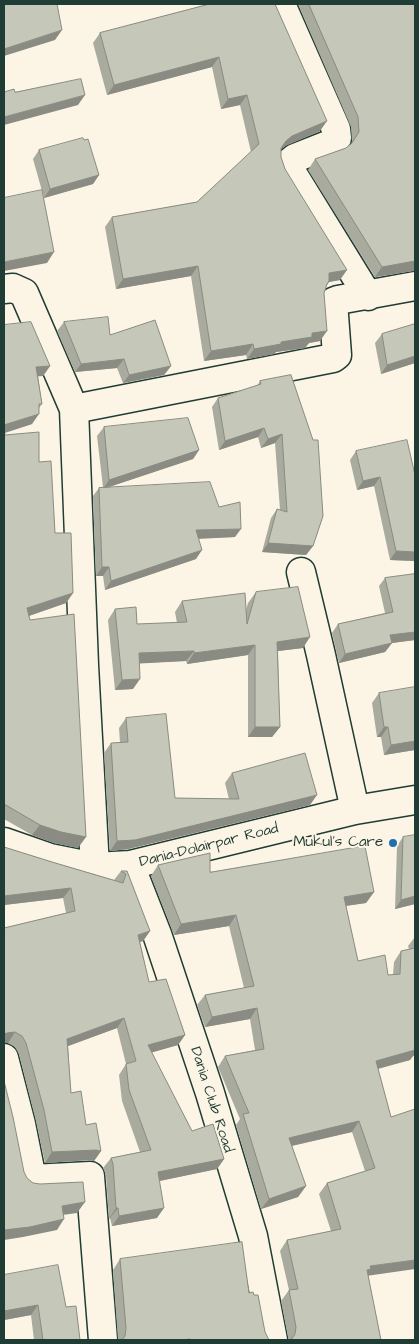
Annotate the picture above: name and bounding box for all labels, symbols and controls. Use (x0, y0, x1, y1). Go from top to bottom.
street label: Dania-Dolairpar Road (138, 820, 280, 872)
place label: Mukul's Care (293, 834, 383, 852)
marker: Mukul's Care (387, 837, 399, 849)
street label: Dania Club Road (185, 1045, 237, 1155)

